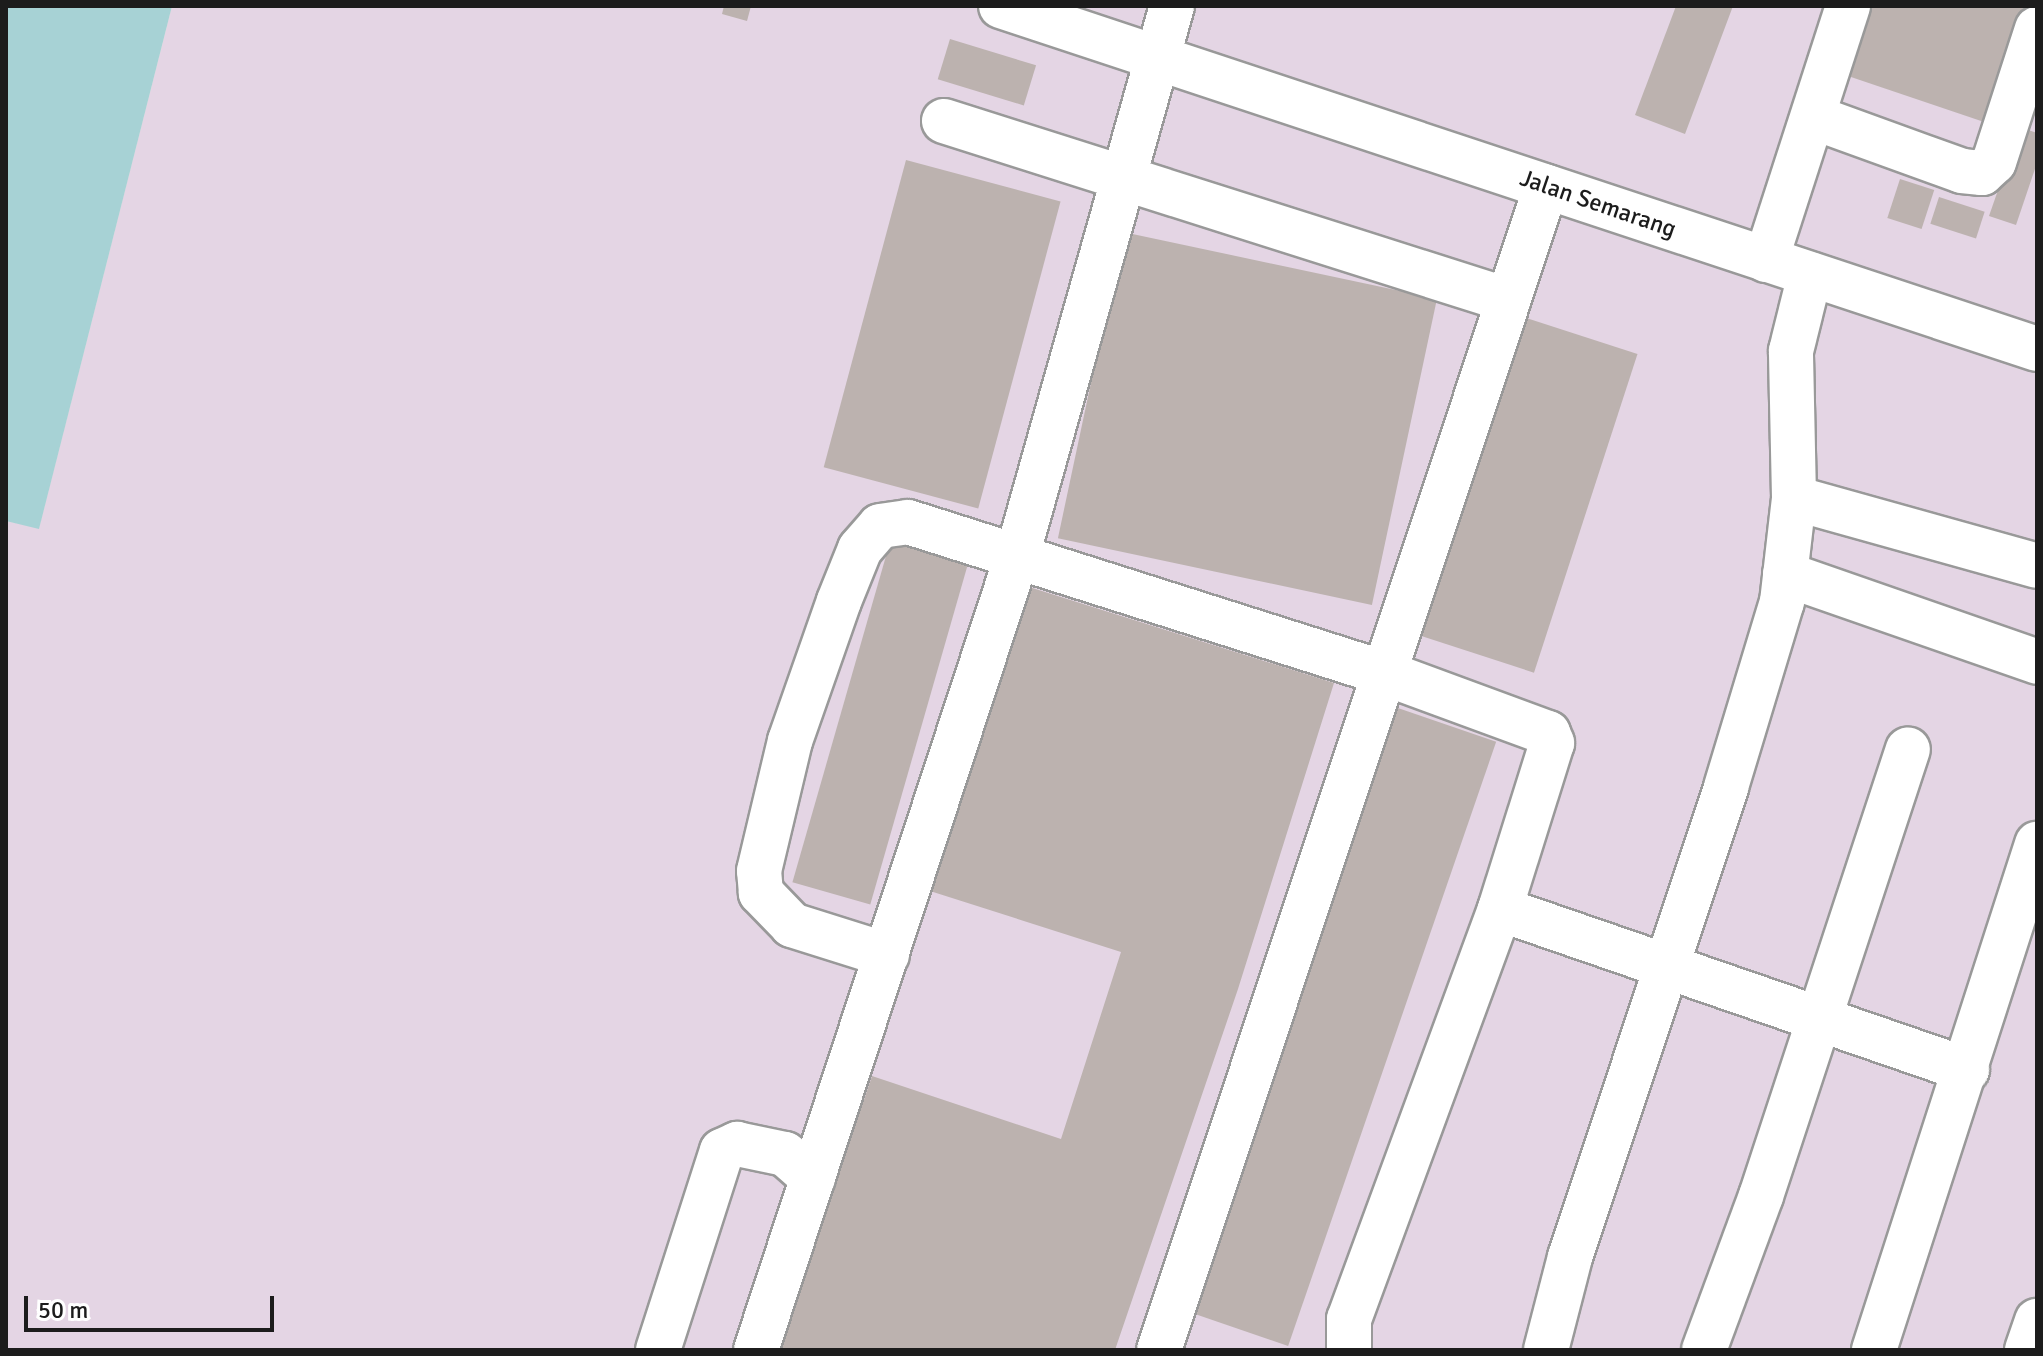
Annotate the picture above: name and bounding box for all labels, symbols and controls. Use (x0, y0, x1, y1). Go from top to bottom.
street label: Jalan Semarang (1516, 164, 1680, 244)
scale bar (28, 1280, 278, 1330)
text: 50 m (38, 1295, 88, 1325)

